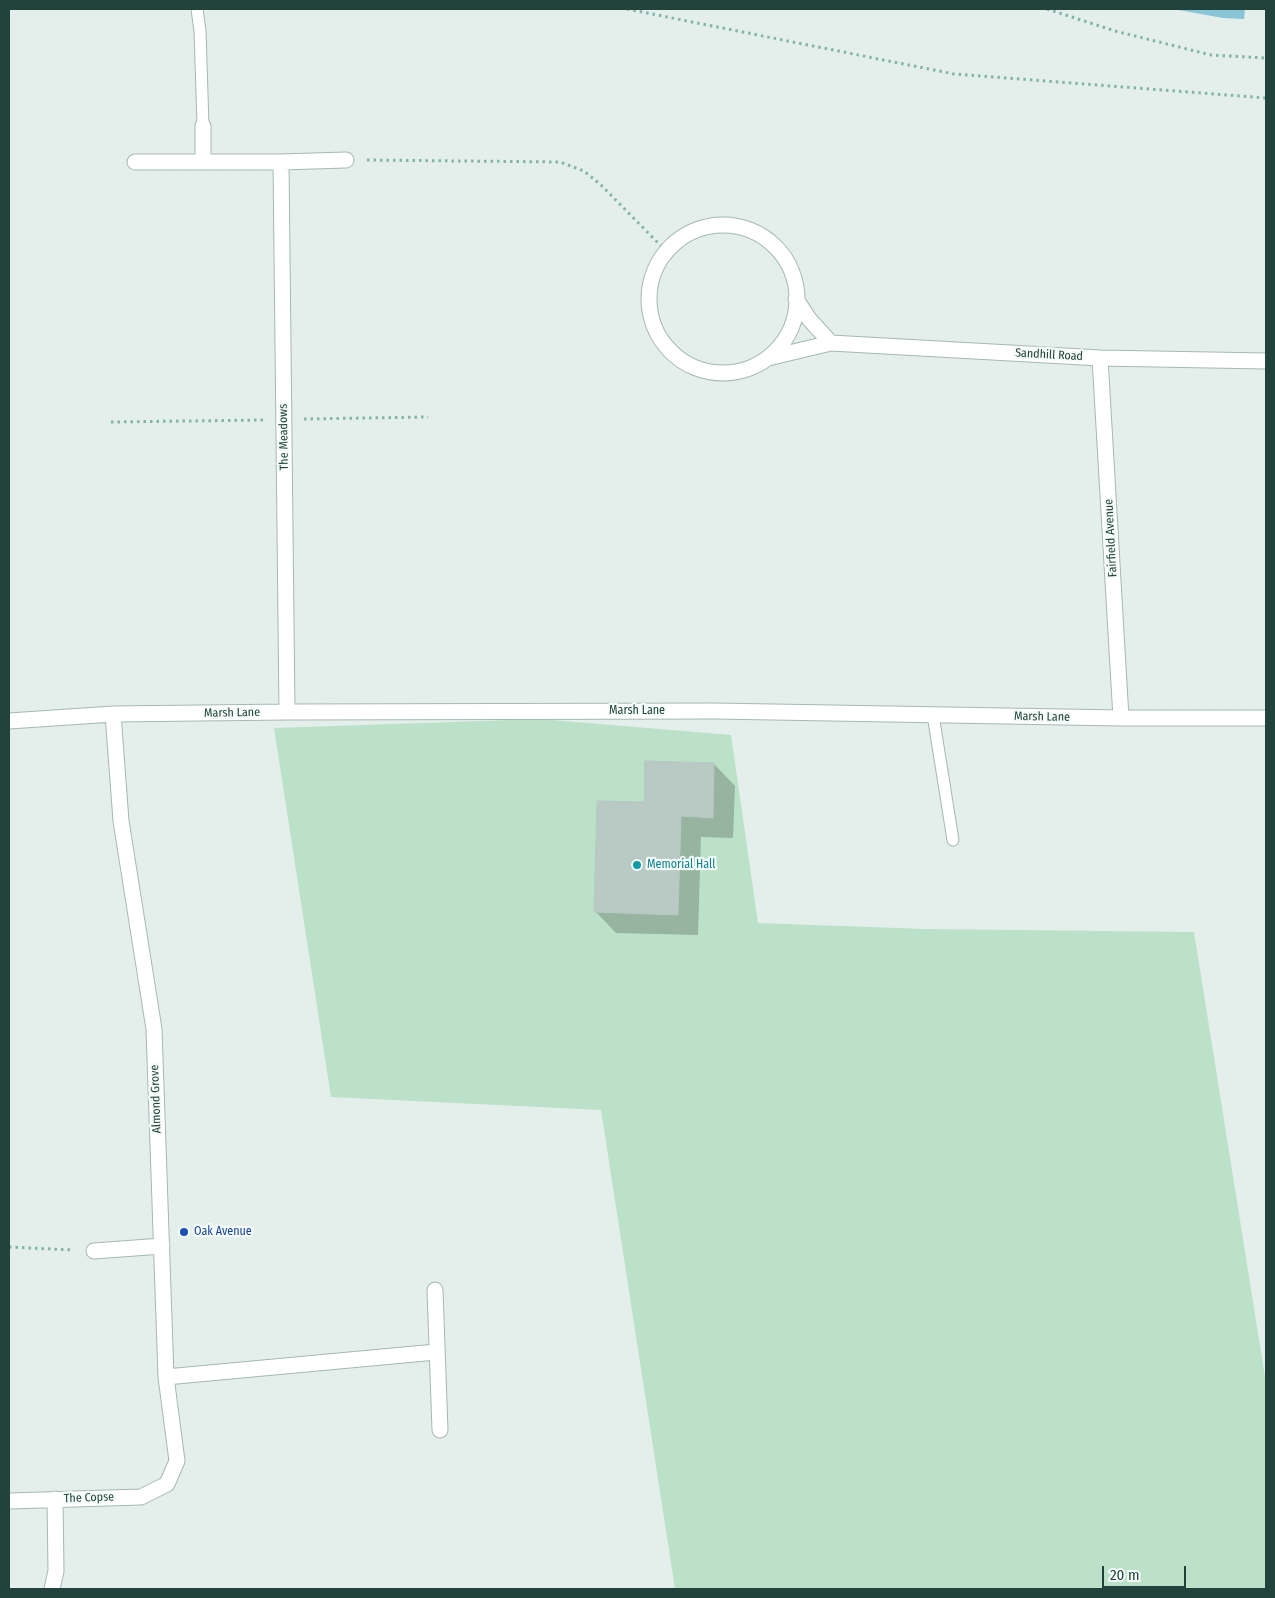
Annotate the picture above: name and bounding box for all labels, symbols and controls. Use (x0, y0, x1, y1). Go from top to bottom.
street label: Sandhill Road (1015, 346, 1083, 364)
street label: The Meadows (276, 404, 292, 470)
street label: Fairfield Avenue (1102, 499, 1120, 577)
street label: Marsh Lane (609, 704, 665, 718)
street label: Marsh Lane (204, 705, 260, 721)
street label: Marsh Lane (1014, 709, 1070, 725)
place label: Memorial Hall (647, 858, 715, 872)
marker: Memorial Hall (631, 859, 643, 871)
street label: Almond Grove (148, 1064, 164, 1134)
place label: Oak Avenue (194, 1225, 252, 1239)
marker: Oak Avenue (178, 1226, 190, 1238)
street label: The Copse (64, 1490, 114, 1506)
scale bar (1105, 1556, 1189, 1588)
text: 20 m (1110, 1566, 1140, 1584)

